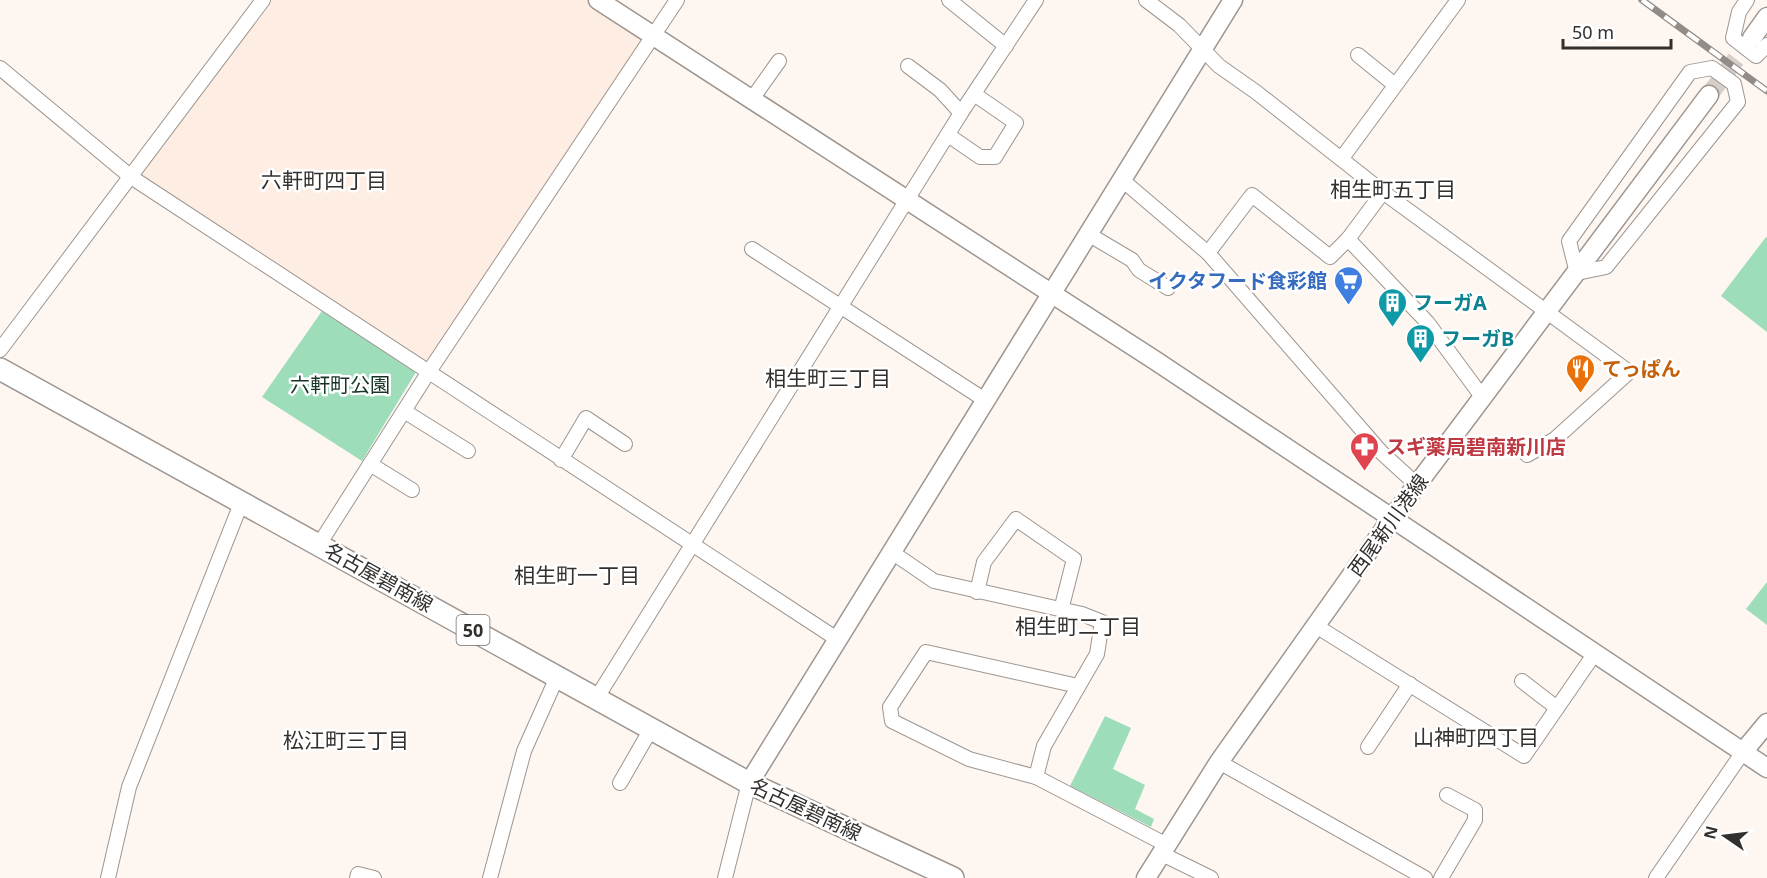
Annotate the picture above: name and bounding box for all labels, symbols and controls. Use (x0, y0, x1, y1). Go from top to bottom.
scale bar (1563, 12, 1671, 50)
text: 50 m (1572, 20, 1614, 44)
district label: 六軒町四丁目 (261, 166, 387, 194)
district label: 相生町五丁目 (1330, 175, 1456, 203)
supermarket icon: イクタフード食彩館 (1332, 264, 1364, 306)
place label: イクタフード食彩館 (1148, 267, 1327, 294)
building icon: フーガA (1376, 286, 1408, 328)
place label: フーガA (1413, 289, 1487, 316)
building icon: フーガB (1404, 322, 1436, 364)
place label: フーガB (1441, 325, 1514, 352)
restaurant icon: てっぱん (1565, 352, 1597, 394)
place label: てっぱん (1602, 355, 1681, 382)
district label: 相生町三丁目 (765, 364, 891, 392)
park label: 六軒町公園 (290, 371, 390, 398)
pharmacy icon: スギ薬局碧南新川店 (1349, 430, 1381, 472)
place label: スギ薬局碧南新川店 (1386, 433, 1566, 460)
street label: 西尾新川港線 (1342, 469, 1434, 581)
street label: 名古屋碧南線 (320, 536, 438, 618)
district label: 相生町一丁目 (514, 561, 640, 589)
district label: 相生町二丁目 (1015, 612, 1141, 640)
road number: 50 (456, 615, 490, 645)
district label: 山神町四丁目 (1413, 723, 1539, 751)
district label: 松江町三丁目 (283, 726, 409, 754)
street label: 名古屋碧南線 (746, 771, 866, 847)
north arrow (1695, 806, 1755, 866)
text: N (1698, 823, 1723, 841)

